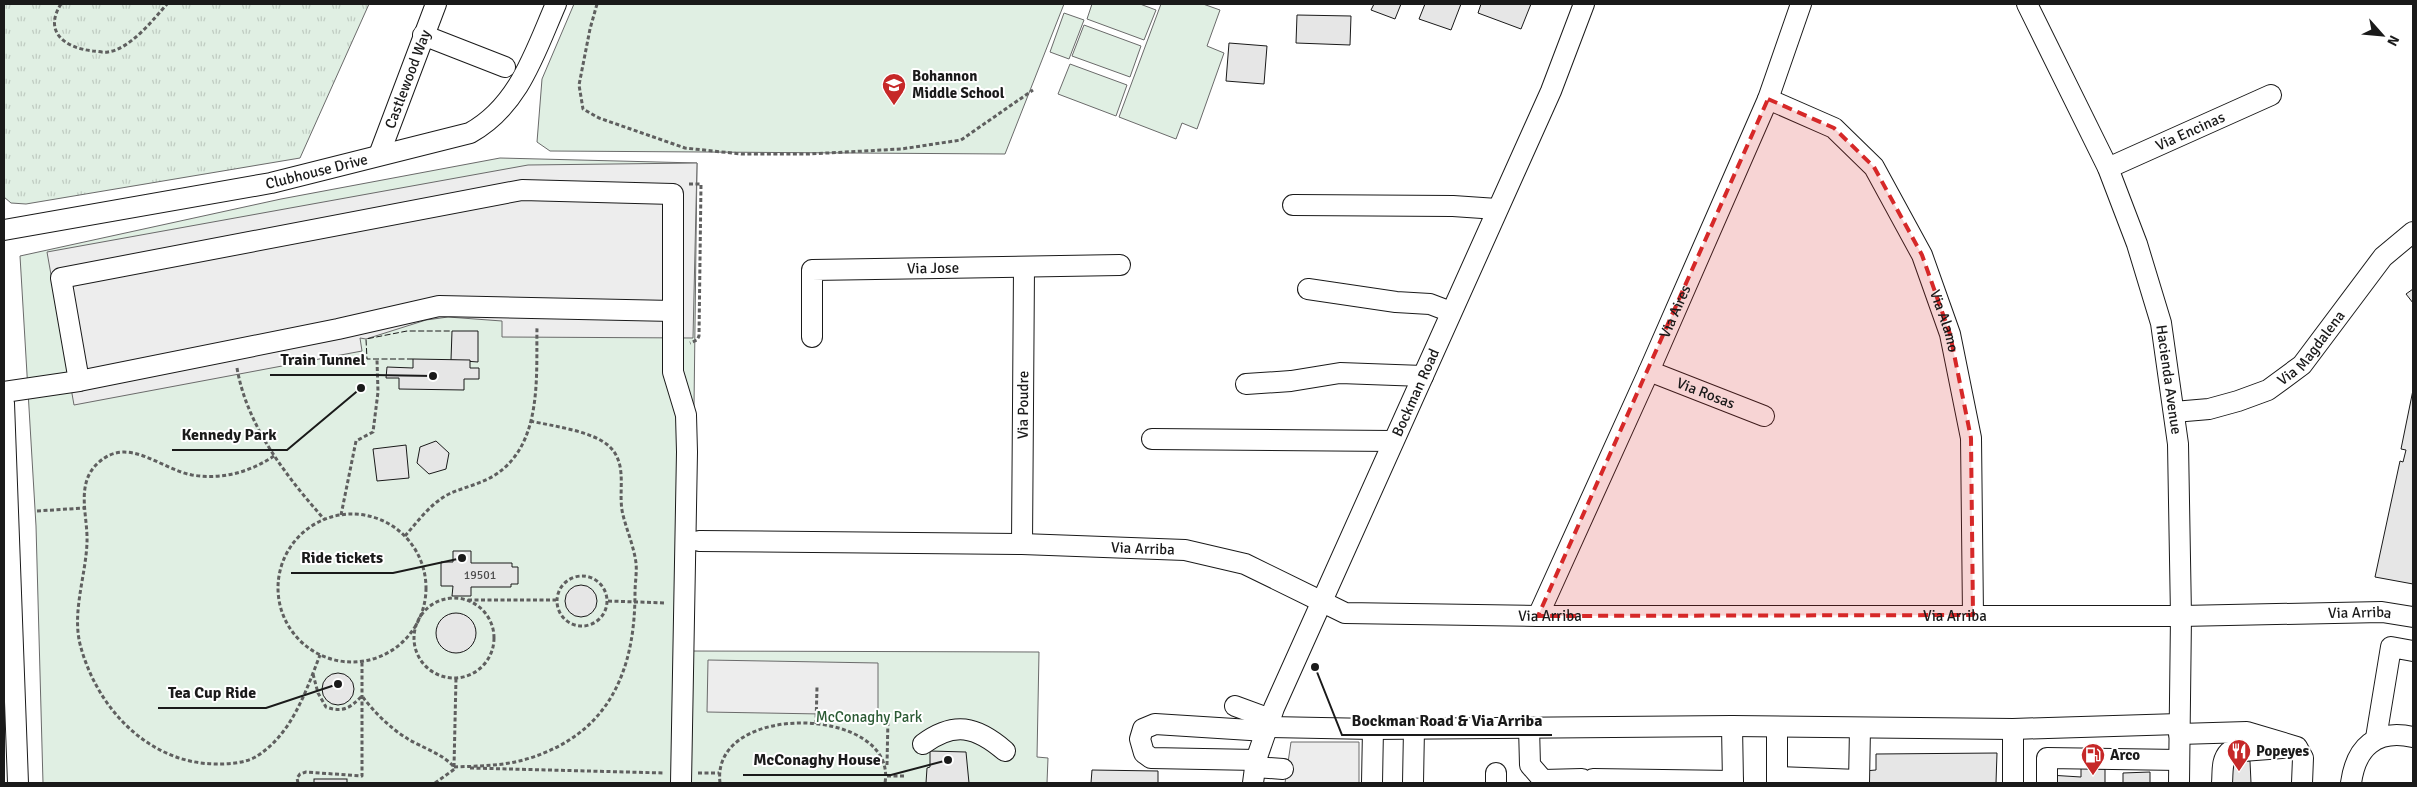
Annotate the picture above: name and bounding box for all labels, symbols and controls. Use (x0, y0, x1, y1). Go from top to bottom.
north arrow (2357, 10, 2407, 60)
street label: Castlewood Way (381, 27, 434, 131)
text: N (2383, 32, 2403, 49)
place label: Bohannon Middle School (912, 67, 1005, 102)
school or university icon: Bohannon Middle School (881, 72, 907, 106)
street label: Via Encinas (2153, 108, 2228, 155)
street label: Clubhouse Drive (264, 150, 369, 193)
street label: Via Jose (907, 259, 959, 277)
street label: Via Aires (1656, 282, 1695, 341)
street label: Via Alamo (1926, 287, 1962, 354)
street label: Via Magdalena (2274, 307, 2349, 389)
street label: Hacienda Avenue (2152, 324, 2186, 436)
callout: Train Tunnel (270, 344, 375, 375)
street label: Bockman Road (1388, 346, 1443, 439)
text: Train Tunnel (281, 350, 365, 370)
street label: Via Poudre (1014, 371, 1032, 439)
street label: Via Rosas (1674, 374, 1738, 413)
callout: Kennedy Park (172, 419, 287, 450)
text: Kennedy Park (181, 425, 277, 445)
street label: Via Arriba (1111, 538, 1175, 559)
callout: Ride tickets (291, 542, 393, 573)
text: Ride tickets (301, 548, 383, 568)
house number: 19501 (464, 568, 496, 583)
street label: Via Arriba (2328, 603, 2393, 622)
street label: Via Arriba (1518, 607, 1582, 625)
street label: Via Arriba (1923, 607, 1987, 625)
callout: Tea Cup Ride (158, 677, 266, 708)
text: Tea Cup Ride (168, 683, 256, 703)
callout: Bockman Road & Via Arriba (1342, 704, 1552, 735)
park label: McConaghy Park (816, 708, 923, 726)
text: Bockman Road & Via Arriba (1352, 711, 1542, 731)
restaurant icon: Popeyes (2226, 738, 2252, 772)
fuel station icon: Arco (2080, 742, 2106, 776)
place label: Popeyes (2256, 742, 2309, 760)
callout: McConaghy House (743, 744, 891, 775)
place label: Arco (2110, 746, 2140, 764)
text: McConaghy House (753, 750, 881, 770)

